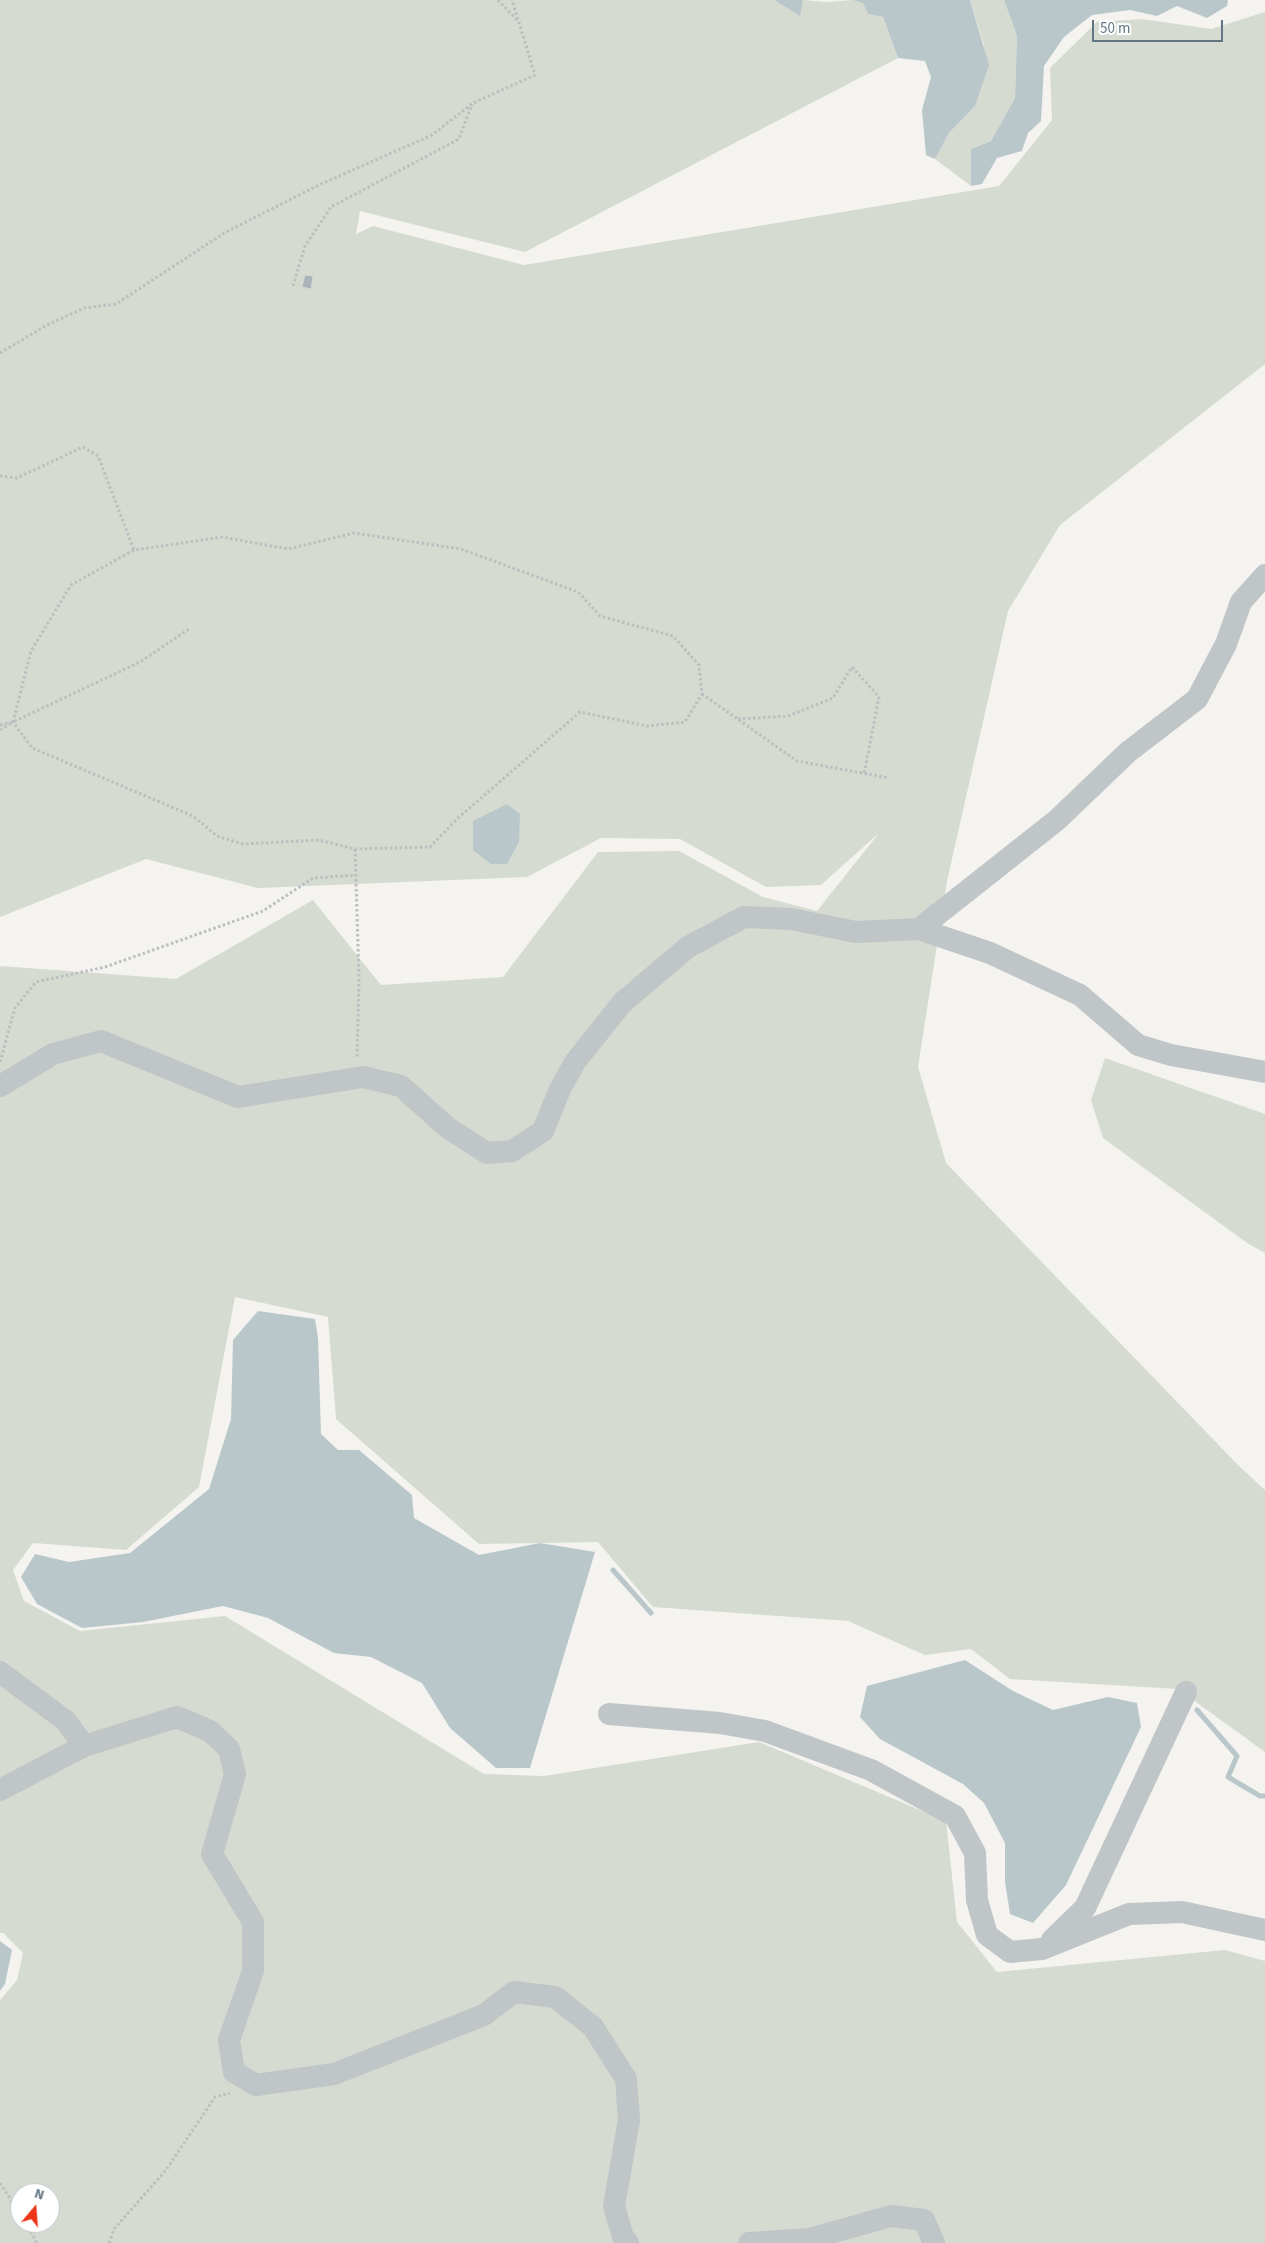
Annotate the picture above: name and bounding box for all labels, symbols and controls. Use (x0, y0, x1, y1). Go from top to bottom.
scale bar (1095, 10, 1226, 42)
text: 50 m (1100, 18, 1130, 39)
north arrow (10, 2183, 60, 2233)
text: N (32, 2184, 47, 2206)

